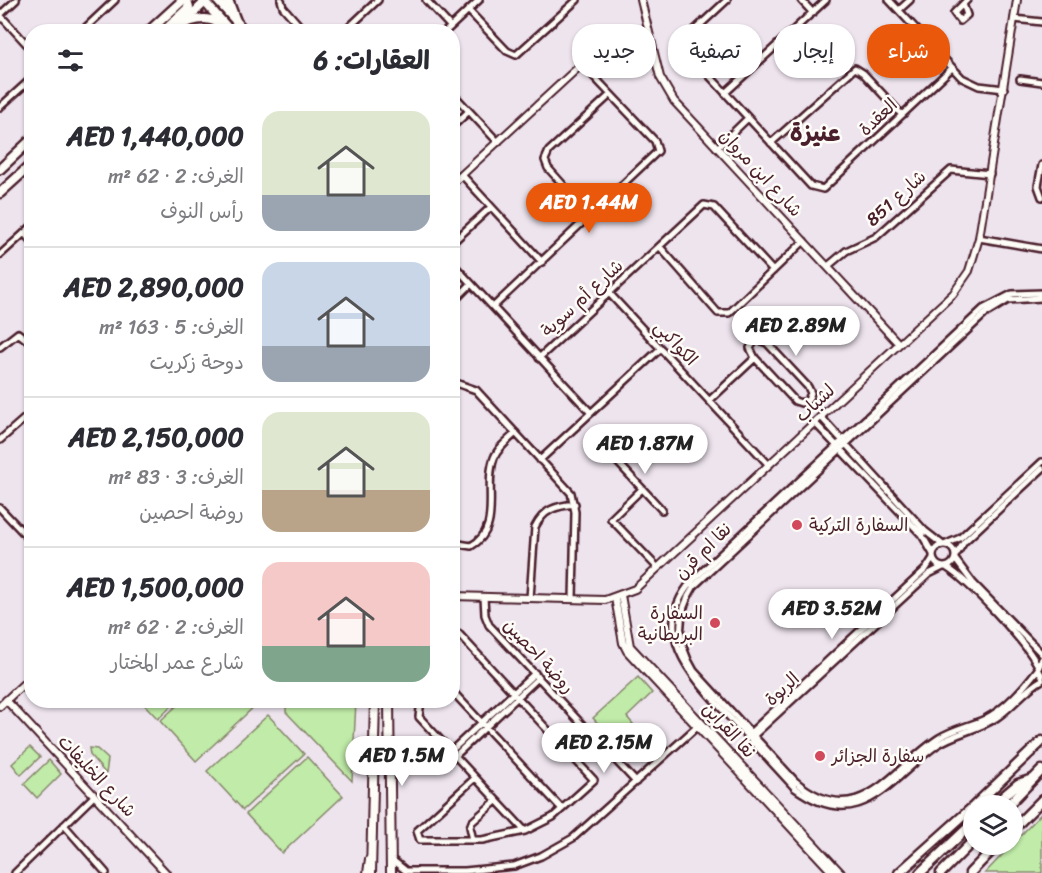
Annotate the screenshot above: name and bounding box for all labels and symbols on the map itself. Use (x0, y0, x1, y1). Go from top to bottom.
street label: العقدة (851, 90, 905, 144)
district label: عنيزة (790, 112, 840, 154)
street label: شارع ابن مروان (711, 121, 811, 225)
street label: شارع 851 (858, 162, 934, 234)
pin: AED 1.44M (520, 183, 658, 234)
street label: شارع أم سوية (533, 251, 631, 345)
pin: AED 2.89M (727, 306, 865, 357)
street label: الكواكبي (646, 312, 706, 374)
street label: لشباب (787, 376, 843, 430)
pin: AED 1.87M (576, 424, 714, 475)
place label: السفارة التركية (809, 509, 908, 541)
street label: نقا ام قرن (666, 514, 740, 588)
marker: السفارة التركية (790, 518, 804, 532)
pin: AED 3.52M (763, 589, 901, 640)
place label: السفارة البريطانية (638, 597, 703, 650)
street label: روضة احصين (495, 611, 583, 701)
marker: السفارة البريطانية (708, 616, 722, 630)
street label: الربوة (757, 664, 807, 714)
street label: نقا القراين (694, 694, 764, 766)
pin: AED 2.15M (535, 723, 673, 774)
street label: شارع الخليفات (50, 727, 144, 825)
pin: AED 1.5M (340, 736, 464, 787)
place label: سفارة الجزائر (830, 740, 924, 772)
marker: سفارة الجزائر (813, 749, 827, 763)

